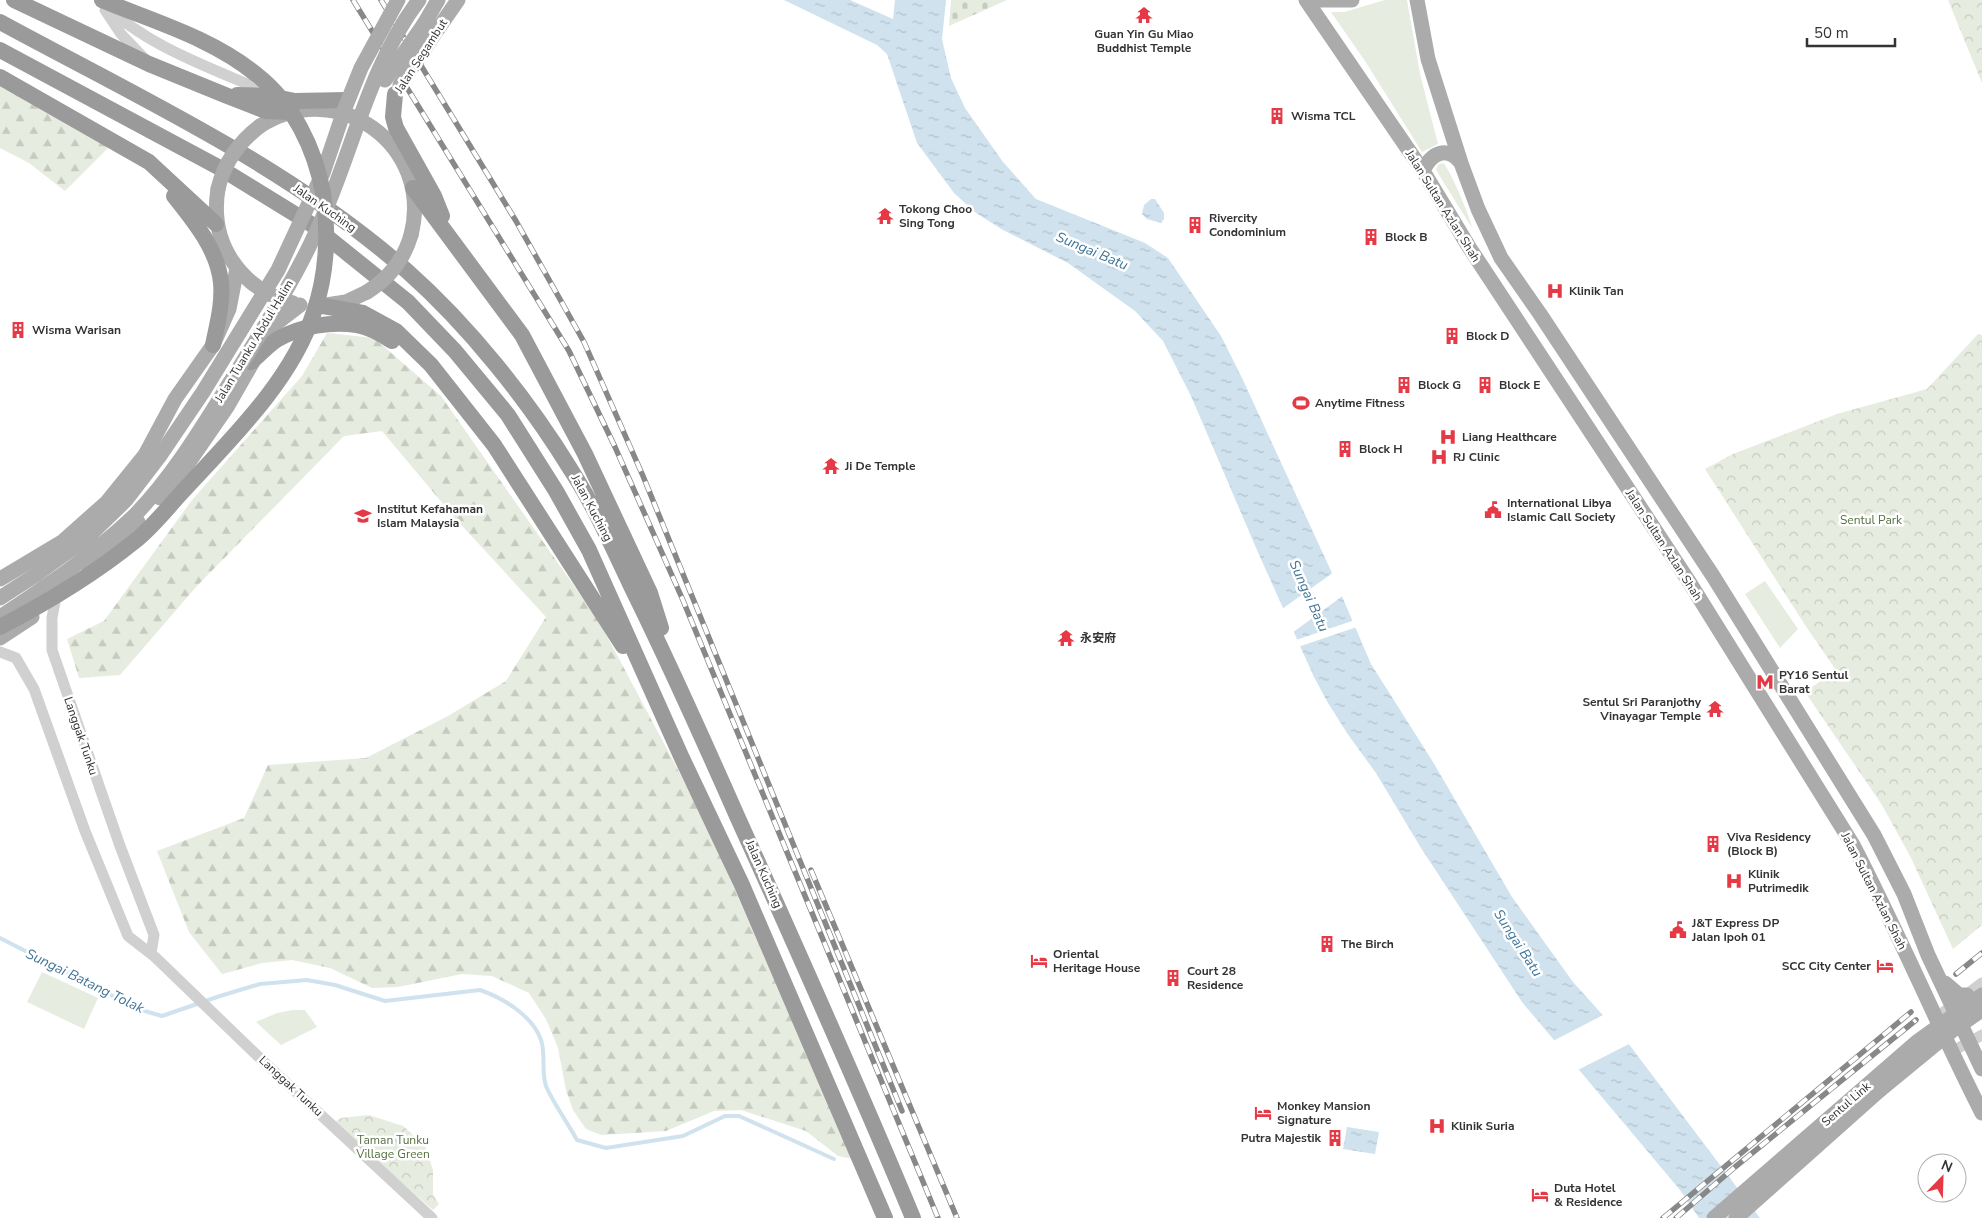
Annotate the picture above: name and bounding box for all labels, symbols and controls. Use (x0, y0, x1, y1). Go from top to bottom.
temple icon: Guan Yin Gu Miao Buddhist Temple (1134, 5, 1154, 25)
street label: Jalan Segambut (390, 15, 451, 97)
scale bar (1807, 15, 1894, 47)
text: 50 m (1814, 23, 1849, 43)
place label: Guan Yin Gu Miao Buddhist Temple (1094, 26, 1194, 56)
building icon: Wisma TCL (1267, 106, 1287, 126)
place label: Wisma TCL (1291, 108, 1356, 124)
street label: Jalan Sultan Azlan Shah (1401, 146, 1484, 265)
street label: Jalan Kuching (290, 180, 360, 236)
place label: Tokong Choo Sing Tong (899, 201, 972, 231)
temple icon: Tokong Choo Sing Tong (875, 206, 895, 226)
place label: Rivercity Condominium (1209, 210, 1286, 240)
building icon: Rivercity Condominium (1185, 215, 1205, 235)
water label: Sungai Batu (1053, 227, 1131, 275)
building icon: Block B (1361, 227, 1381, 247)
place label: Block B (1385, 229, 1428, 245)
street label: Jalan Tuanku Abdul Halim (210, 277, 297, 406)
hospital icon: Klinik Tan (1545, 281, 1565, 301)
place label: Klinik Tan (1569, 283, 1624, 299)
building icon: Wisma Warisan (8, 320, 28, 340)
place label: Wisma Warisan (32, 322, 121, 338)
building icon: Block D (1442, 326, 1462, 346)
place label: Block D (1466, 328, 1509, 344)
building icon: Block G (1394, 375, 1414, 395)
building icon: Block E (1475, 375, 1495, 395)
place label: Block G (1418, 377, 1461, 393)
place label: Block E (1499, 377, 1540, 393)
sports icon: Anytime Fitness (1291, 393, 1311, 413)
place label: Anytime Fitness (1315, 395, 1405, 411)
hospital icon: Liang Healthcare (1438, 427, 1458, 447)
place label: Liang Healthcare (1462, 429, 1557, 445)
building icon: Block H (1335, 439, 1355, 459)
place label: Block H (1359, 441, 1403, 457)
hospital icon: RJ Clinic (1429, 447, 1449, 467)
place label: RJ Clinic (1453, 449, 1500, 465)
temple icon: Ji De Temple (821, 456, 841, 476)
place label: Ji De Temple (844, 458, 916, 474)
street label: Jalan Kuching (567, 471, 616, 544)
street label: Jalan Sultan Azlan Shah (1621, 485, 1706, 604)
place label: International Libya Islamic Call Society (1507, 495, 1616, 525)
public building icon: International Libya Islamic Call Society (1483, 500, 1503, 520)
place label: Institut Kefahaman Islam Malaysia (377, 501, 483, 531)
school or university icon: Institut Kefahaman Islam Malaysia (353, 506, 373, 526)
park label: Sentul Park (1840, 512, 1903, 528)
water label: Sungai Batu (1285, 557, 1333, 635)
temple icon: 永安府 (1056, 628, 1076, 648)
place label: 永安府 (1080, 630, 1116, 646)
place label: PY16 Sentul Barat (1779, 667, 1848, 697)
metro station icon: PY16 Sentul Barat (1755, 672, 1775, 692)
place label: Sentul Sri Paranjothy Vinayagar Temple (1583, 694, 1702, 724)
street label: Langgak Tunku (60, 695, 102, 777)
temple icon: Sentul Sri Paranjothy Vinayagar Temple (1705, 699, 1725, 719)
place label: Viva Residency (Block B) (1726, 829, 1812, 859)
street label: Jalan Sultan Azlan Shah (1837, 829, 1911, 952)
building icon: Viva Residency (Block B) (1703, 834, 1723, 854)
street label: Jalan Kuching (741, 836, 786, 911)
place label: Klinik Putrimedik (1748, 866, 1809, 896)
hospital icon: Klinik Putrimedik (1724, 871, 1744, 891)
water label: Sungai Batu (1489, 906, 1547, 980)
place label: J&T Express DP Jalan Ipoh 01 (1691, 915, 1779, 945)
public building icon: J&T Express DP Jalan Ipoh 01 (1668, 920, 1688, 940)
building icon: The Birch (1317, 934, 1337, 954)
place label: The Birch (1341, 936, 1394, 952)
water label: Sungai Batang Tolak (23, 944, 148, 1018)
place label: Oriental Heritage House (1053, 946, 1141, 976)
hotel icon: Oriental Heritage House (1029, 951, 1049, 971)
hotel icon: SCC City Center (1875, 956, 1895, 976)
place label: SCC City Center (1782, 958, 1871, 974)
place label: Court 28 Residence (1187, 963, 1244, 993)
building icon: Court 28 Residence (1163, 968, 1183, 988)
street label: Langgak Tunku (256, 1052, 326, 1120)
street label: Sentul Link (1818, 1078, 1875, 1130)
place label: Monkey Mansion Signature (1277, 1098, 1370, 1128)
hotel icon: Monkey Mansion Signature (1253, 1103, 1273, 1123)
hospital icon: Klinik Suria (1427, 1116, 1447, 1136)
place label: Klinik Suria (1451, 1118, 1514, 1134)
building icon: Putra Majestik (1325, 1128, 1345, 1148)
place label: Putra Majestik (1241, 1130, 1322, 1146)
park label: Taman Tunku Village Green (355, 1132, 430, 1162)
north arrow (1917, 1153, 1967, 1203)
text: N (1938, 1156, 1955, 1177)
place label: Duta Hotel & Residence (1554, 1180, 1623, 1210)
hotel icon: Duta Hotel & Residence (1530, 1185, 1550, 1205)

